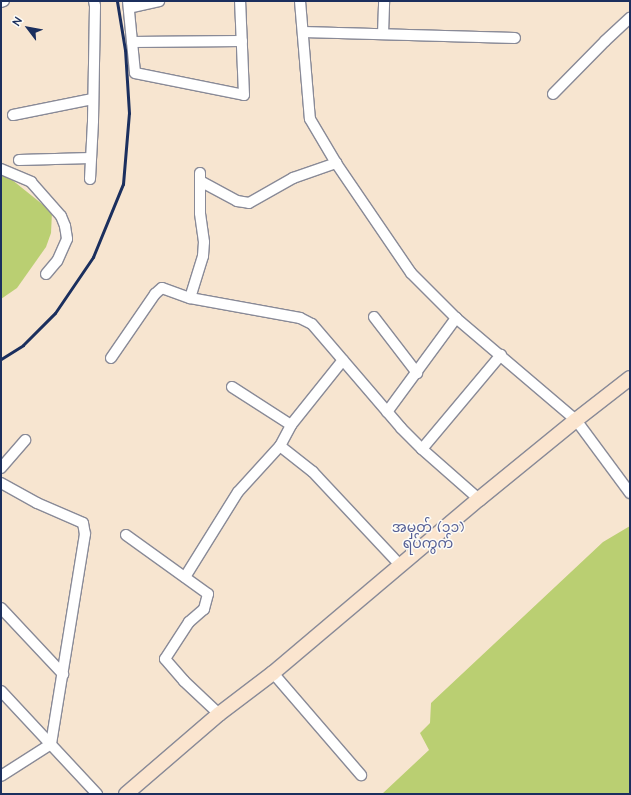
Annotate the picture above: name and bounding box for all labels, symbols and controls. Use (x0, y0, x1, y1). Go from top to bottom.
north arrow (8, 8, 48, 48)
text: N (9, 14, 26, 28)
district label: အမှတ် (၁၁) ရပ်ကွက် (392, 520, 464, 552)

